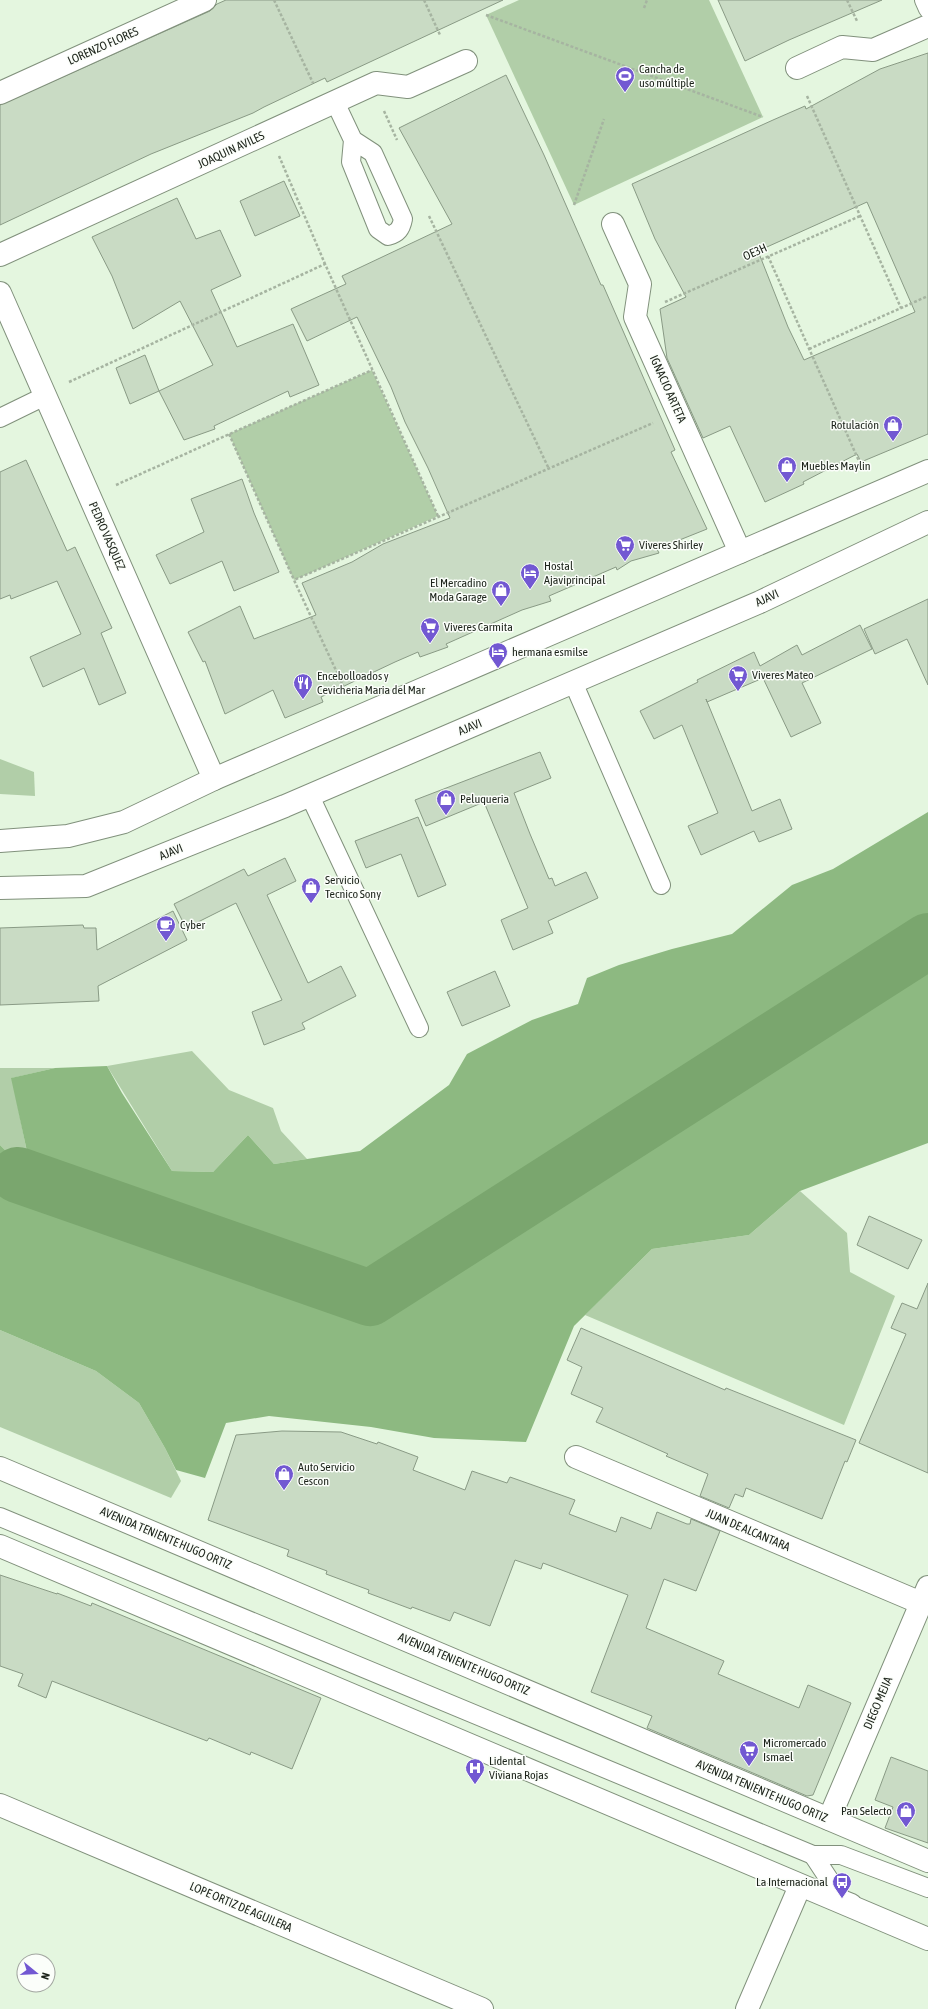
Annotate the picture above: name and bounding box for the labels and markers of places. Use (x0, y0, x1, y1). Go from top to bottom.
place label: Cancha de uso múltiple (639, 62, 694, 90)
sports icon: Cancha de uso múltiple (614, 65, 636, 93)
shop icon: Rotulación (882, 414, 904, 442)
place label: Rotulación (831, 418, 879, 432)
shop icon: Muebles Maylin (776, 455, 798, 483)
place label: Muebles Maylin (801, 459, 871, 473)
supermarket icon: Viveres Shirley (614, 534, 636, 562)
place label: Viveres Shirley (639, 538, 703, 552)
place label: Hostal Ajaviprincipal (544, 559, 606, 587)
hotel icon: Hostal Ajaviprincipal (519, 562, 541, 590)
place label: El Mercadino Moda Garage (429, 576, 487, 604)
shop icon: El Mercadino Moda Garage (490, 579, 512, 607)
supermarket icon: Viveres Carmita (419, 616, 441, 644)
place label: Viveres Carmita (444, 620, 513, 634)
hotel icon: hermana esmilse (487, 641, 509, 669)
place label: hermana esmilse (512, 645, 588, 659)
supermarket icon: Viveres Mateo (727, 664, 749, 692)
place label: Viveres Mateo (752, 668, 814, 682)
place label: Encebolloados y Cevicheria Maria del Mar (317, 669, 425, 697)
restaurant icon: Encebolloados y Cevicheria Maria del Mar (292, 672, 314, 700)
shop icon: Peluqueria (435, 788, 457, 816)
place label: Peluqueria (460, 792, 509, 806)
place label: Servicio Tecnico Sony (325, 873, 381, 901)
shop icon: Servicio Tecnico Sony (300, 876, 322, 904)
cafe icon: Cyber (155, 914, 177, 942)
place label: Cyber (180, 918, 205, 932)
place label: Auto Servicio Cescon (298, 1460, 355, 1488)
shop icon: Auto Servicio Cescon (273, 1463, 295, 1491)
place label: Micromercado Ismael (763, 1736, 827, 1764)
supermarket icon: Micromercado Ismael (738, 1739, 760, 1767)
place label: Lidental Viviana Rojas (489, 1754, 548, 1782)
hospital icon: Lidental Viviana Rojas (464, 1757, 486, 1785)
shop icon: Pan Selecto (895, 1800, 917, 1828)
place label: Pan Selecto (841, 1804, 892, 1818)
bus stop icon: La Internacional (831, 1871, 853, 1899)
place label: La Internacional (756, 1875, 829, 1889)

